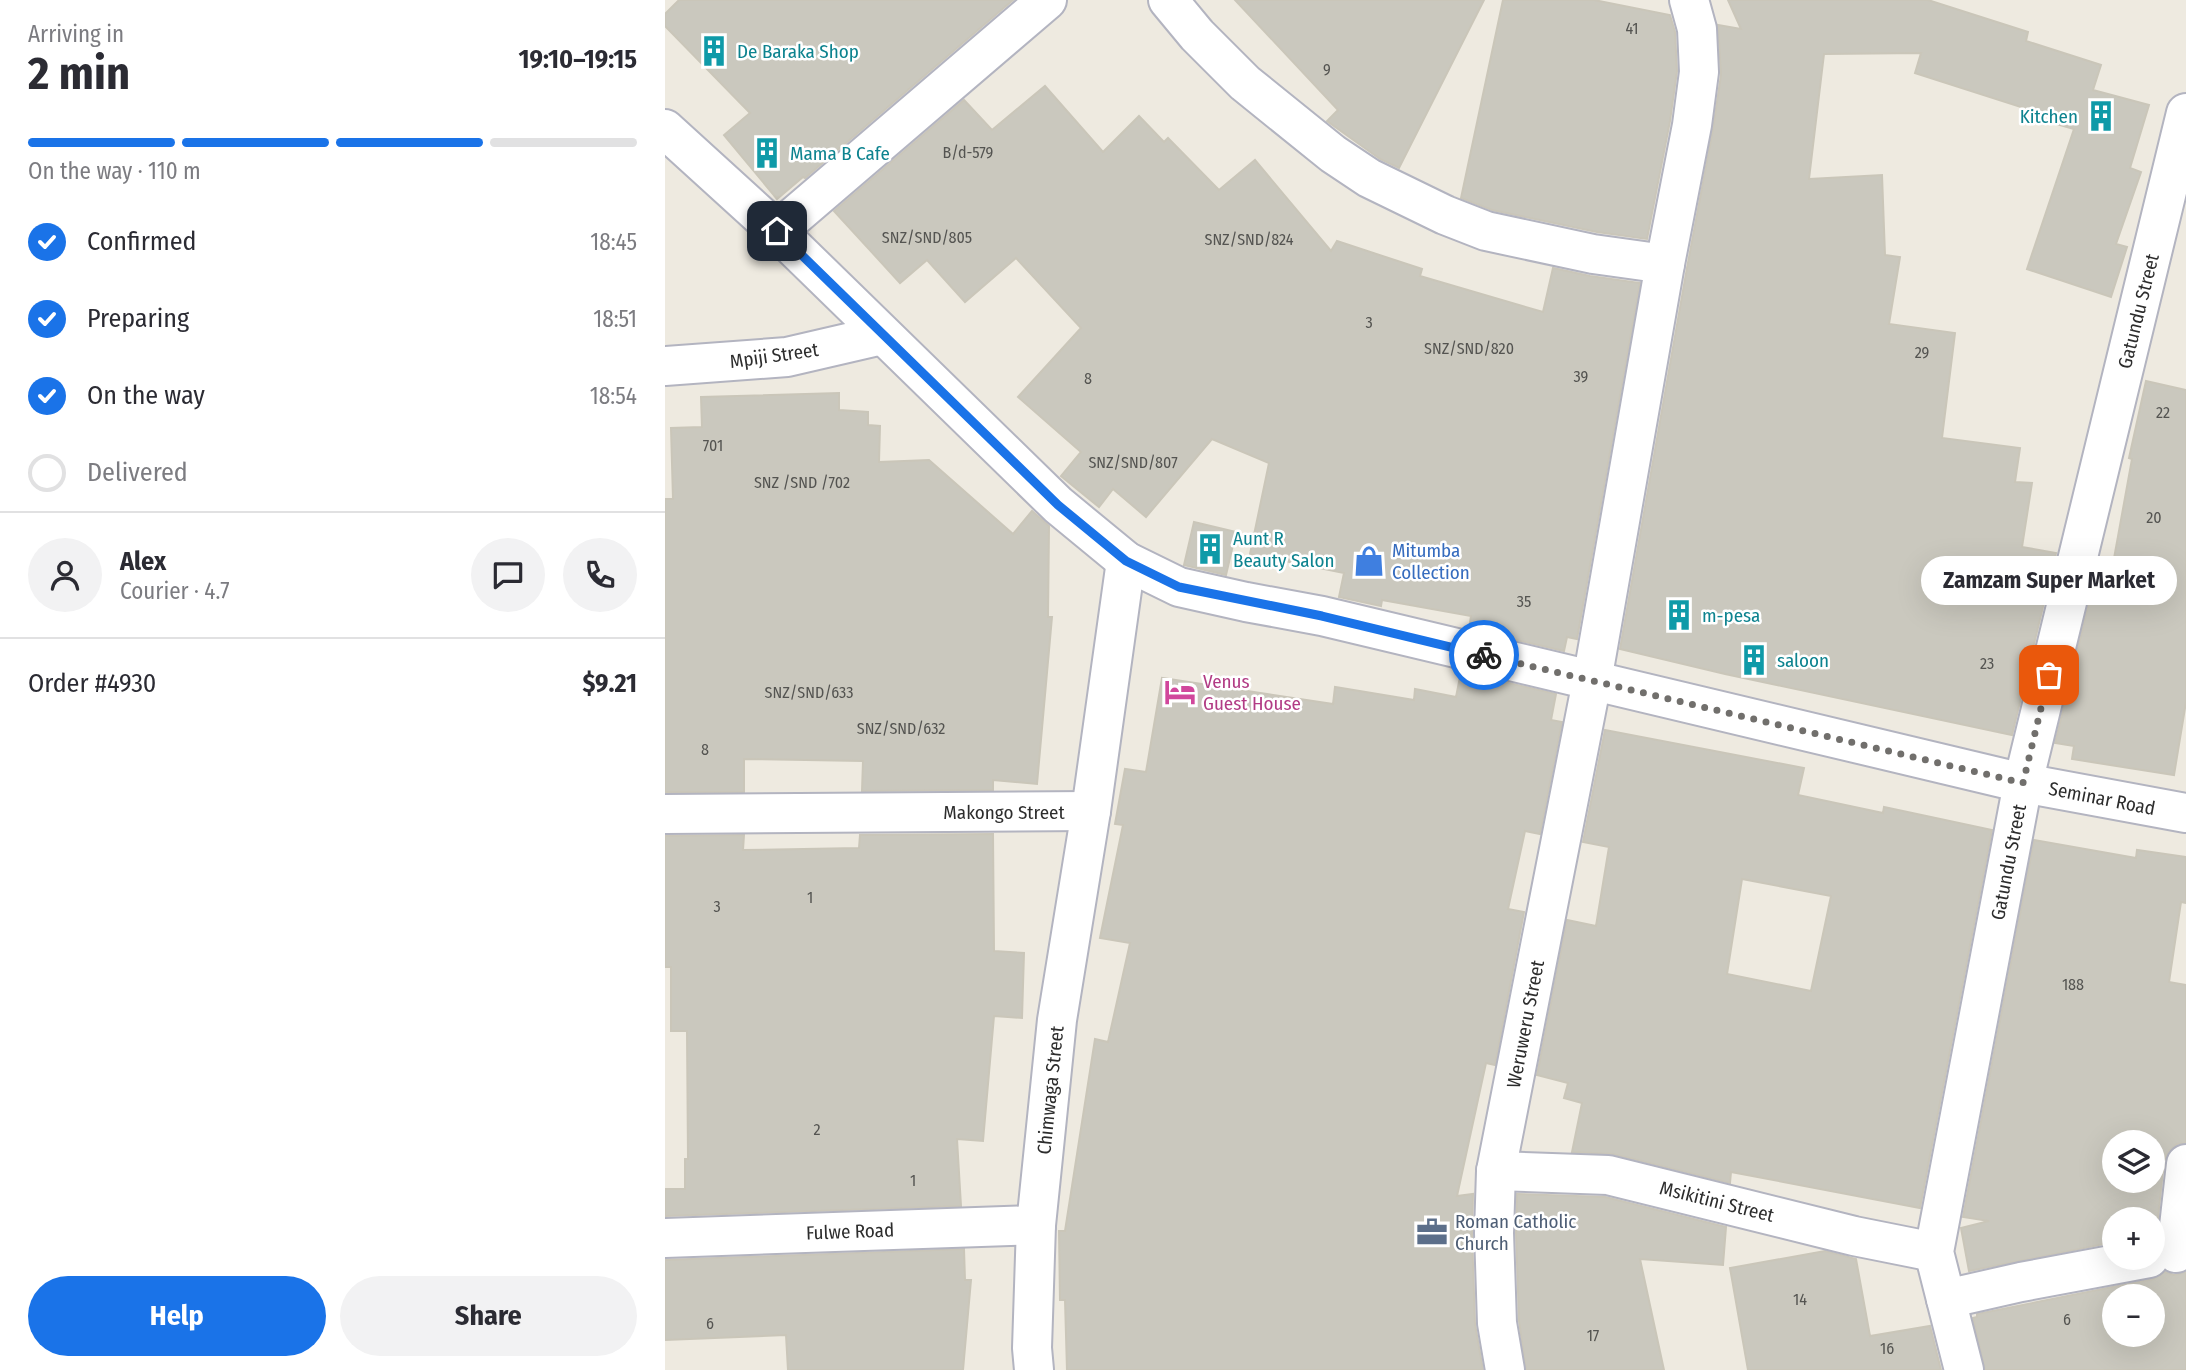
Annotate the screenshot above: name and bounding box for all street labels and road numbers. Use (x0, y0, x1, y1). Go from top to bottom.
street label: Gatundu Street (2113, 250, 2164, 371)
street label: Mpiji Street (728, 338, 821, 373)
street label: Seminar Road (2047, 777, 2157, 820)
street label: Makongo Street (943, 801, 1065, 824)
street label: Gatundu Street (1986, 801, 2031, 922)
street label: Weruweru Street (1502, 958, 1549, 1090)
street label: Chimwaga Street (1032, 1024, 1069, 1156)
street label: Msikitini Street (1657, 1176, 1777, 1227)
street label: Fulwe Road (806, 1218, 895, 1245)

